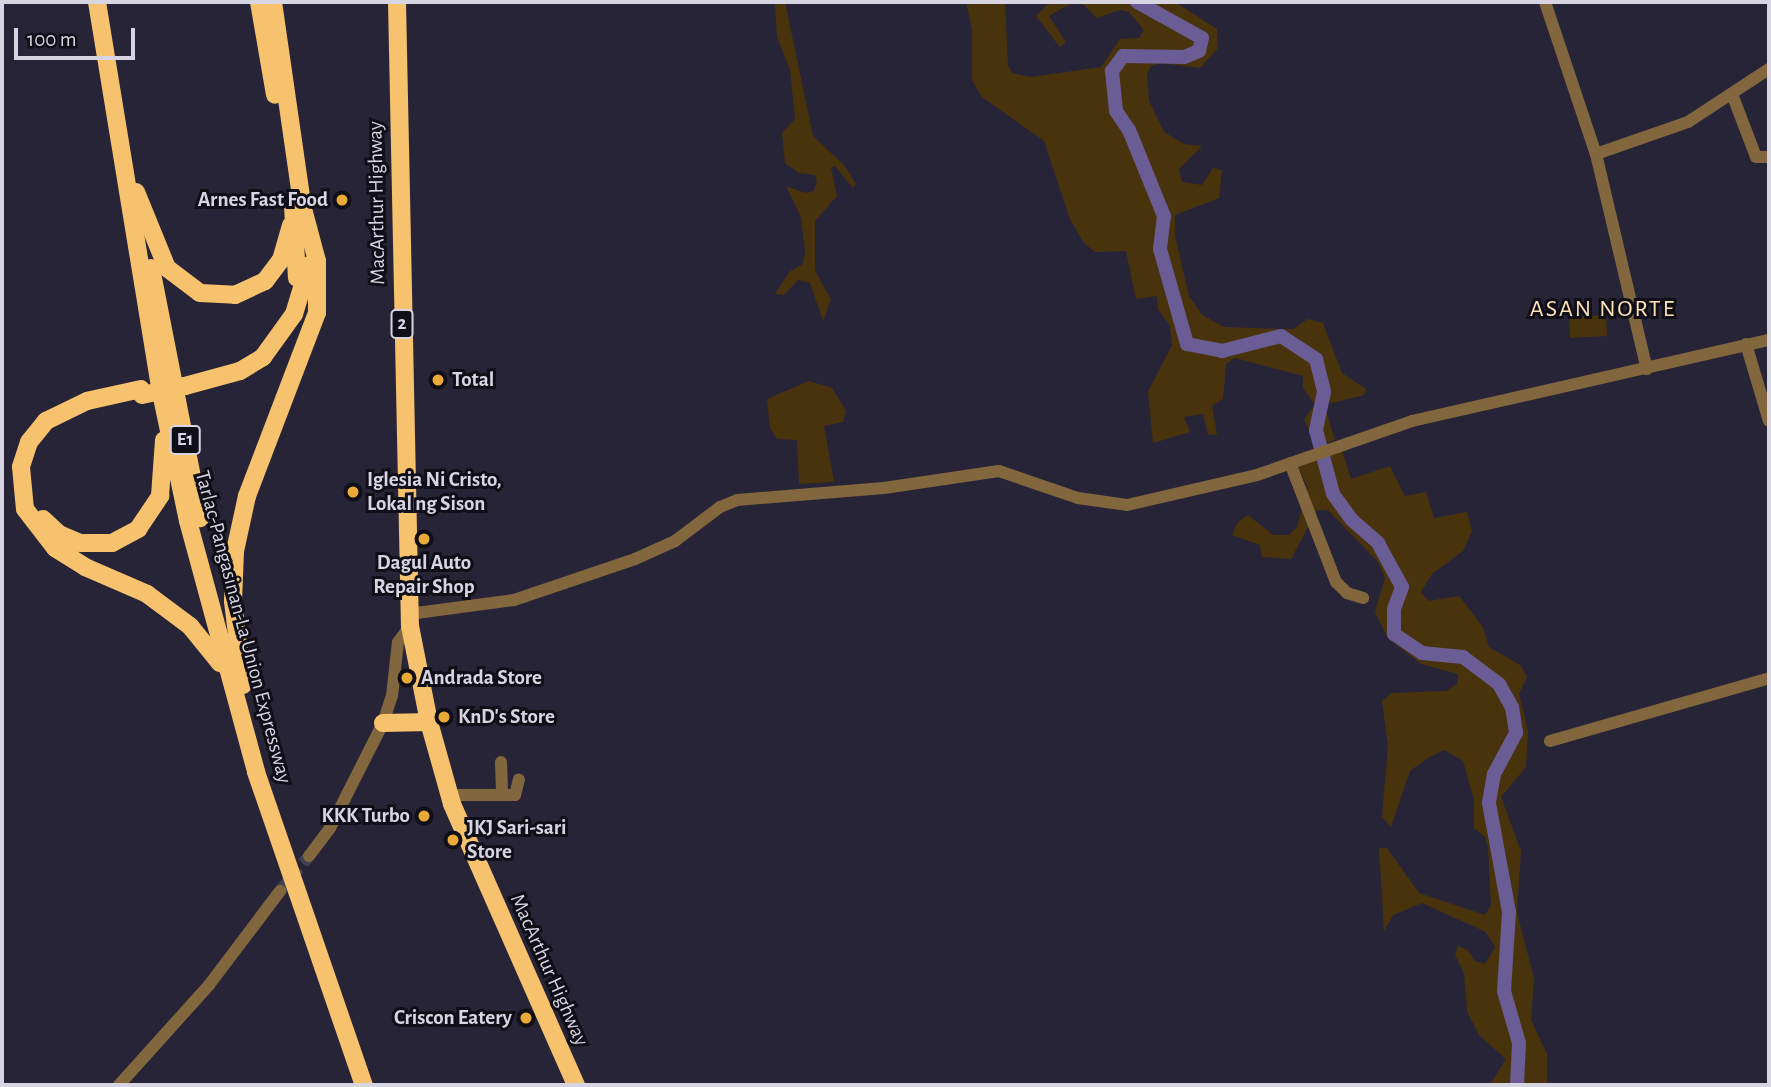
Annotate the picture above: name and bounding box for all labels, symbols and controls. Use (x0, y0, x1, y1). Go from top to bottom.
scale bar (18, 14, 138, 58)
text: 100 m (27, 29, 77, 50)
street label: MacArthur Highway (363, 121, 391, 285)
place label: Arnes Fast Food (198, 187, 328, 213)
marker: Arnes Fast Food (334, 192, 350, 208)
district label: ASAN NORTE (1531, 296, 1675, 324)
road number: 2 (390, 308, 414, 340)
place label: Total (452, 367, 494, 393)
marker: Total (430, 372, 446, 388)
road number: E1 (169, 424, 201, 456)
place label: Iglesia Ni Cristo, Lokal ng Sison (367, 467, 502, 517)
street label: Tarlac-Pangasinan-La Union Expressway (189, 468, 297, 786)
marker: Iglesia Ni Cristo, Lokal ng Sison (345, 484, 361, 500)
marker: Dagul Auto Repair Shop (416, 531, 432, 547)
place label: Dagul Auto Repair Shop (373, 550, 475, 600)
place label: Andrada Store (421, 665, 542, 691)
marker: Andrada Store (399, 670, 415, 686)
place label: KnD's Store (458, 704, 555, 730)
marker: KnD's Store (436, 709, 452, 725)
place label: KKK Turbo (322, 803, 410, 829)
marker: KKK Turbo (416, 808, 432, 824)
place label: JKJ Sari-sari Store (467, 815, 567, 865)
marker: JKJ Sari-sari Store (445, 832, 461, 848)
street label: MacArthur Highway (504, 890, 594, 1050)
place label: Criscon Eatery (394, 1005, 512, 1031)
marker: Criscon Eatery (518, 1010, 534, 1026)

